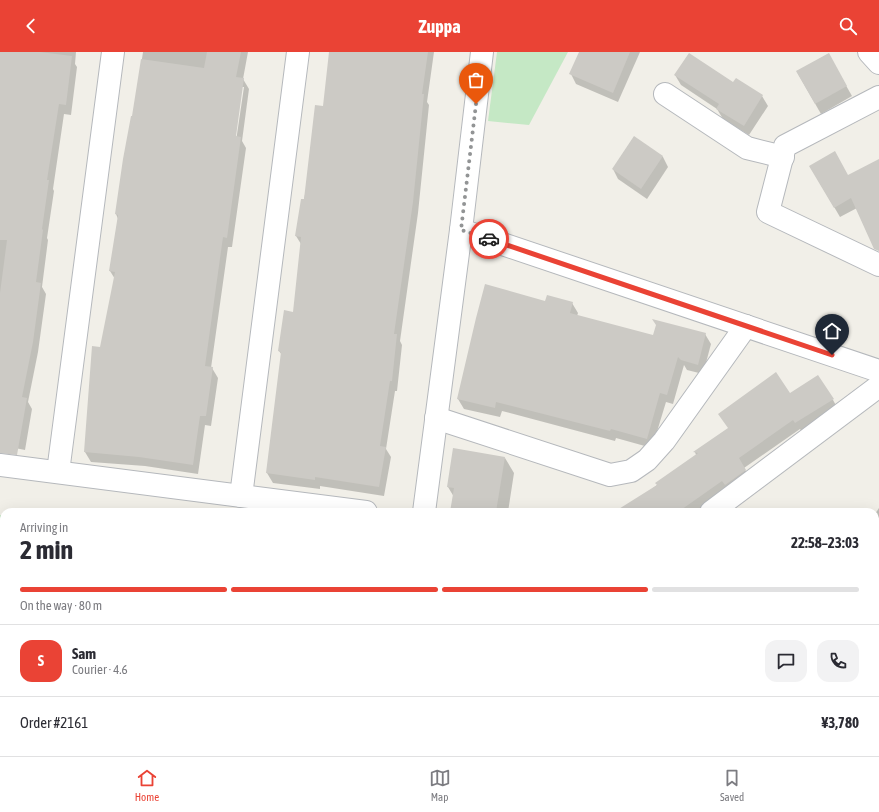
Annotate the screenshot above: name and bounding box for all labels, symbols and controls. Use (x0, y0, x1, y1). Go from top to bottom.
icon: back (20, 15, 42, 37)
icon: search (837, 15, 859, 37)
text: Zuppa (418, 16, 461, 37)
pin (459, 63, 493, 104)
icon: bag (465, 69, 487, 91)
courier (469, 219, 509, 259)
icon: car (478, 228, 500, 250)
pin (815, 314, 849, 355)
icon: home (821, 320, 843, 342)
text: Arriving in (20, 520, 68, 535)
text: 22:58–23:03 (791, 534, 859, 551)
text: 2 min (20, 535, 73, 565)
text: On the way · 80 m (20, 598, 102, 613)
button: chat (765, 640, 807, 682)
button: phone (817, 640, 859, 682)
text: Sam (72, 645, 96, 662)
text: S (38, 652, 44, 669)
text: Courier · 4.6 (72, 662, 128, 677)
text: Order #2161 (20, 714, 88, 731)
text: ¥3,780 (821, 714, 859, 731)
tab: Home (135, 767, 159, 803)
tab: Map (429, 767, 451, 803)
tab: Saved (720, 767, 744, 803)

